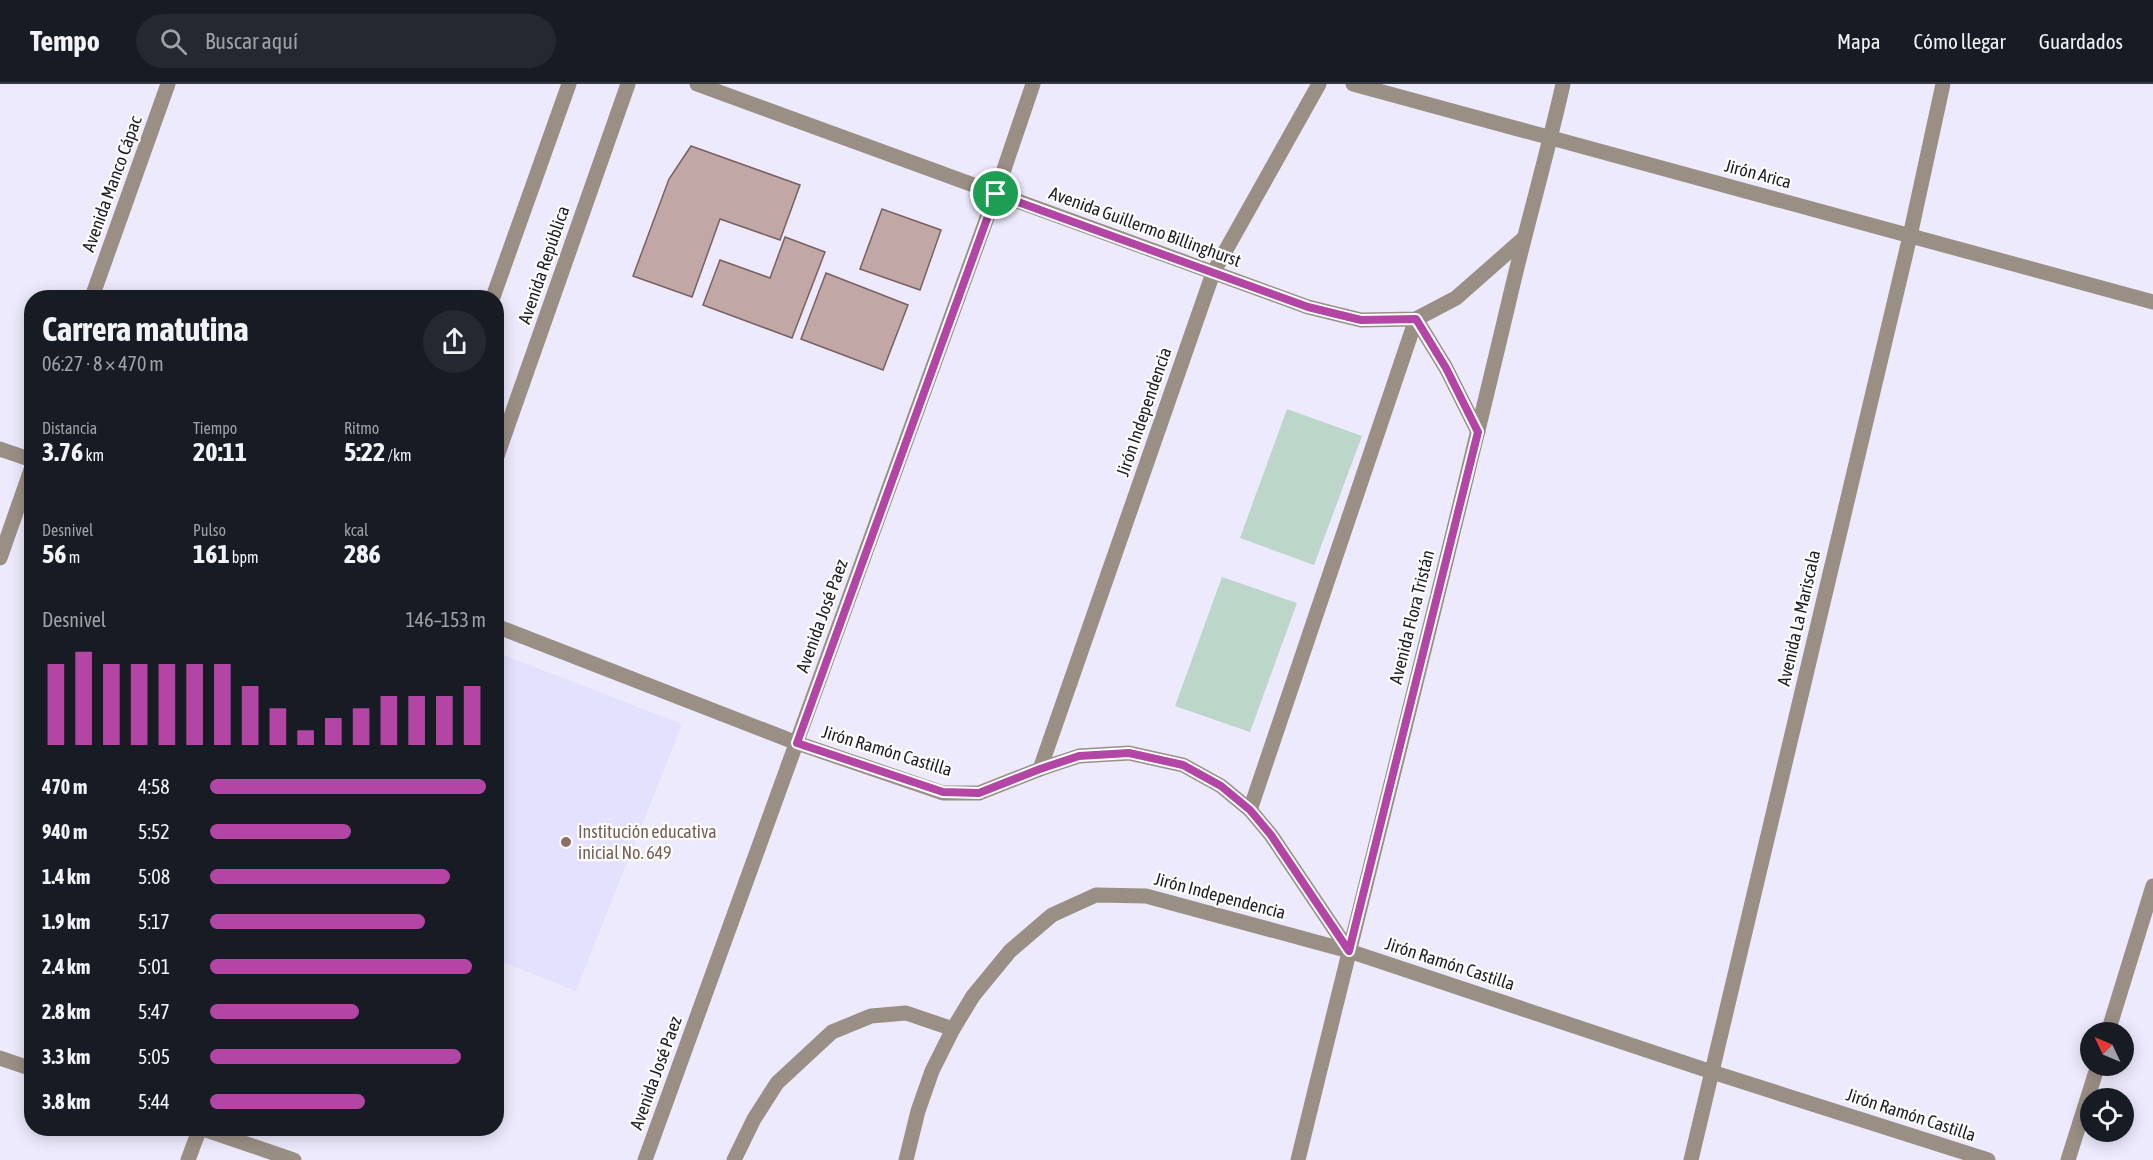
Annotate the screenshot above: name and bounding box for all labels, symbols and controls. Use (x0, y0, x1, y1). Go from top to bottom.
search box (136, 14, 556, 68)
text: Tempo (30, 25, 100, 57)
icon: search (157, 25, 190, 58)
text: Buscar aquí (205, 28, 298, 54)
text: Mapa (1837, 29, 1881, 53)
text: Cómo llegar (1914, 29, 2006, 53)
text: Guardados (2039, 29, 2123, 53)
street label: Avenida Manco Cápac (77, 113, 146, 255)
street label: Jirón Arica (1722, 155, 1794, 192)
pin (970, 168, 1021, 219)
icon: arrive (979, 177, 1012, 210)
street label: Avenida Guillermo Billinghurst (1046, 182, 1244, 271)
street label: Avenida República (514, 203, 574, 327)
text: Carrera matutina (42, 310, 249, 348)
button: share (423, 310, 486, 373)
street label: Jirón Independencia (1112, 345, 1175, 479)
text: 06:27 · 8 × 470 m (42, 352, 164, 375)
text: Distancia (42, 419, 97, 437)
text: Tiempo (193, 419, 237, 437)
text: Ritmo (344, 419, 379, 437)
text: 3.76 (42, 437, 83, 467)
text: 20:11 (193, 437, 247, 467)
text: 5:22 (344, 437, 385, 467)
text: km (83, 446, 104, 464)
text: /km (385, 446, 411, 464)
text: Desnivel (42, 521, 93, 539)
text: Pulso (193, 521, 226, 539)
text: kcal (344, 521, 368, 539)
text: 56 (42, 539, 66, 569)
text: 161 (193, 539, 230, 569)
text: 286 (344, 539, 381, 569)
text: m (66, 548, 80, 566)
text: bpm (230, 548, 259, 566)
street label: Avenida Flora Tristán (1385, 548, 1438, 686)
street label: Avenida La Mariscala (1773, 548, 1824, 688)
street label: Avenida José Paez (791, 556, 852, 675)
text: Desnivel (42, 608, 106, 631)
text: 146–153 m (405, 608, 486, 631)
street label: Jirón Ramón Castilla (820, 721, 955, 780)
text: 470 m (42, 775, 87, 798)
text: 4:58 (138, 775, 170, 798)
text: 940 m (42, 820, 87, 843)
text: 5:52 (138, 820, 170, 843)
place label: Institución educativa inicial No. 649 (578, 821, 717, 863)
marker: Institución educativa inicial No. 649 (559, 835, 573, 849)
text: 1.4 km (42, 865, 90, 888)
text: 5:08 (138, 865, 170, 888)
street label: Jirón Independencia (1152, 868, 1288, 923)
text: 1.9 km (42, 910, 90, 933)
text: 5:17 (138, 910, 170, 933)
street label: Jirón Ramón Castilla (1383, 933, 1518, 994)
text: 2.4 km (42, 955, 90, 978)
text: 5:01 (138, 955, 170, 978)
text: 2.8 km (42, 1000, 90, 1023)
text: 5:47 (138, 1000, 170, 1023)
street label: Avenida José Paez (625, 1013, 686, 1132)
north arrow (2080, 1022, 2134, 1076)
map controls (2080, 1022, 2134, 1142)
text: 3.3 km (42, 1045, 90, 1068)
text: 5:05 (138, 1045, 170, 1068)
street label: Jirón Ramón Castilla (1844, 1084, 1979, 1145)
button: locate (2080, 1088, 2134, 1142)
text: 3.8 km (42, 1090, 90, 1113)
text: 5:44 (138, 1090, 170, 1113)

